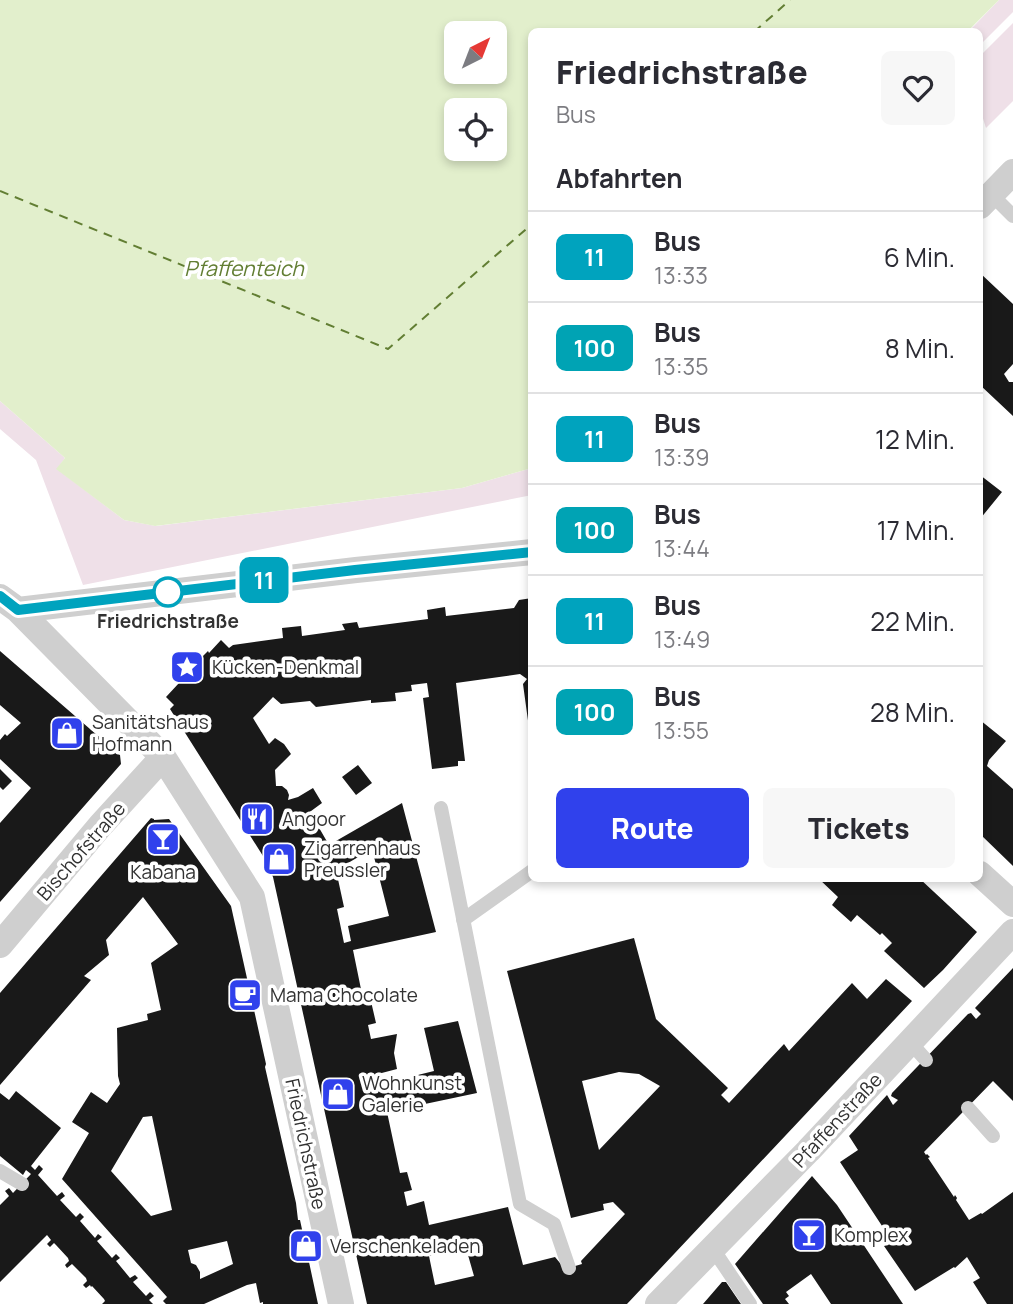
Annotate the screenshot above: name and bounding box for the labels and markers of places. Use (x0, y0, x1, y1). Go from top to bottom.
marker: Friedrichstraße (153, 577, 183, 607)
place label: Friedrichstraße (97, 608, 239, 634)
place icon: Kücken-Denkmal (168, 648, 206, 686)
place label: Kücken-Denkmal (212, 654, 359, 680)
place label: Sanitätshaus Hofmann (92, 709, 209, 757)
shop icon: Sanitätshaus Hofmann (48, 714, 86, 752)
restaurant icon: Angoor (238, 800, 276, 838)
place label: Angoor (282, 806, 346, 832)
bar icon: Kabana (144, 820, 182, 858)
place label: Zigarrenhaus Preussler (304, 835, 421, 883)
shop icon: Zigarrenhaus Preussler (260, 840, 298, 878)
place label: Kabana (130, 859, 196, 885)
cafe icon: Mama Chocolate (226, 976, 264, 1014)
place label: Mama Chocolate (270, 982, 418, 1008)
place label: Wohnkunst Galerie (362, 1070, 462, 1118)
shop icon: Wohnkunst Galerie (319, 1075, 357, 1113)
bar icon: Komplex (790, 1216, 828, 1254)
place label: Komplex (834, 1222, 908, 1248)
shop icon: Verschenkeladen (287, 1227, 325, 1265)
place label: Verschenkeladen (330, 1233, 480, 1259)

